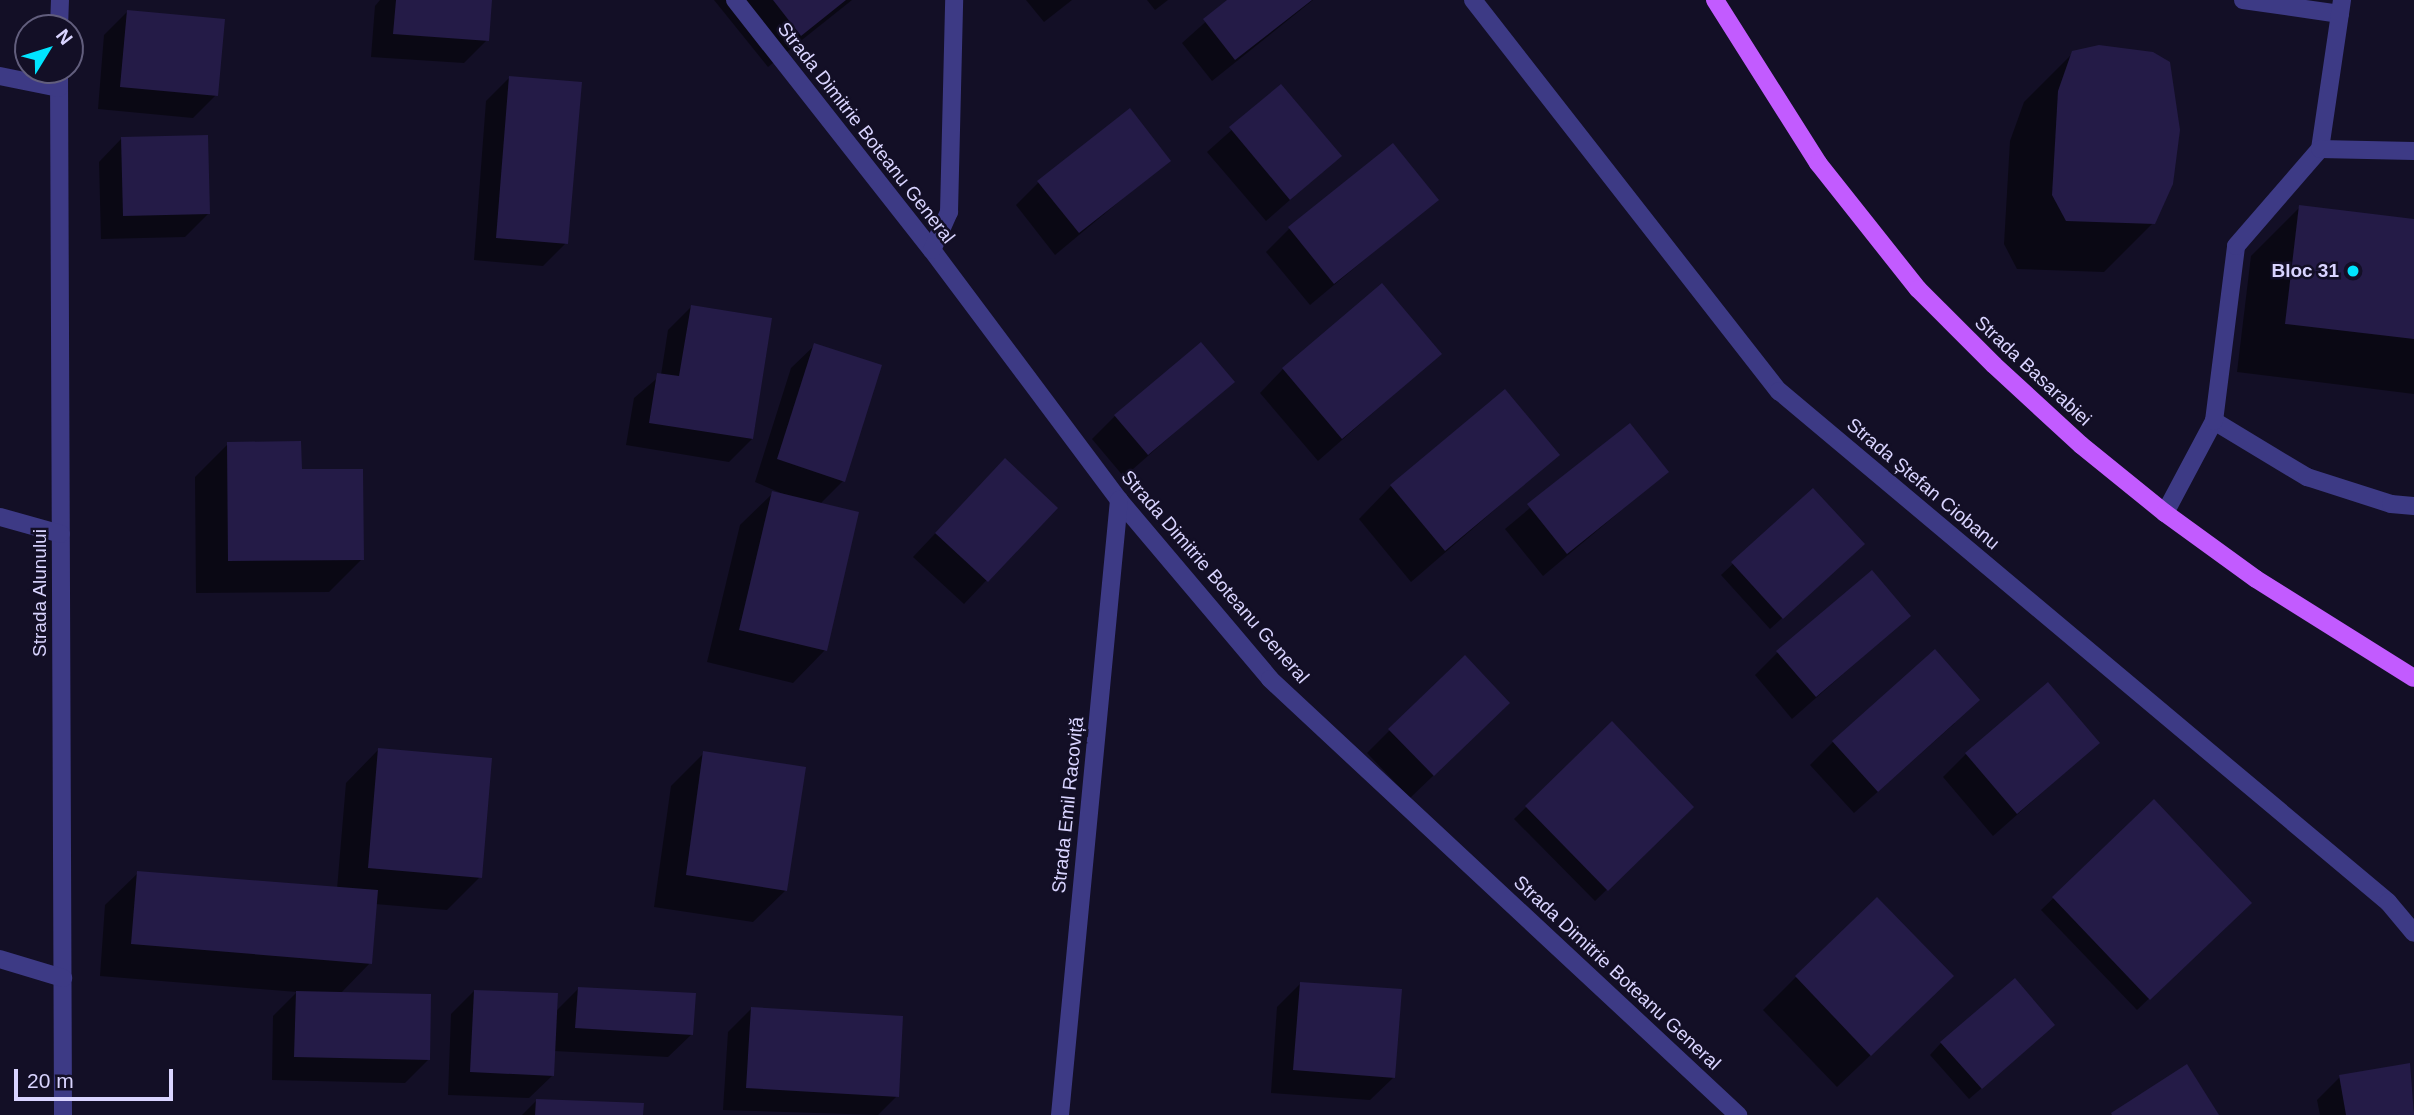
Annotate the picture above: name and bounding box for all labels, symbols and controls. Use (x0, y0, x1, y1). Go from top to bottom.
north arrow (14, 14, 84, 84)
street label: Strada Dimitrie Boteanu General (772, 18, 960, 248)
text: N (52, 25, 77, 49)
place label: Bloc 31 (2271, 260, 2339, 282)
marker: Bloc 31 (2345, 263, 2361, 279)
street label: Strada Basarabiei (1970, 311, 2096, 431)
street label: Strada Ștefan Ciobanu (1842, 413, 2004, 555)
street label: Strada Dimitrie Boteanu General (1116, 466, 1314, 688)
street label: Strada Alunului (29, 529, 51, 657)
street label: Strada Emil Racoviță (1047, 716, 1089, 894)
street label: Strada Dimitrie Boteanu General (1509, 871, 1725, 1075)
scale bar (18, 1056, 177, 1100)
text: 20 m (27, 1069, 74, 1092)

